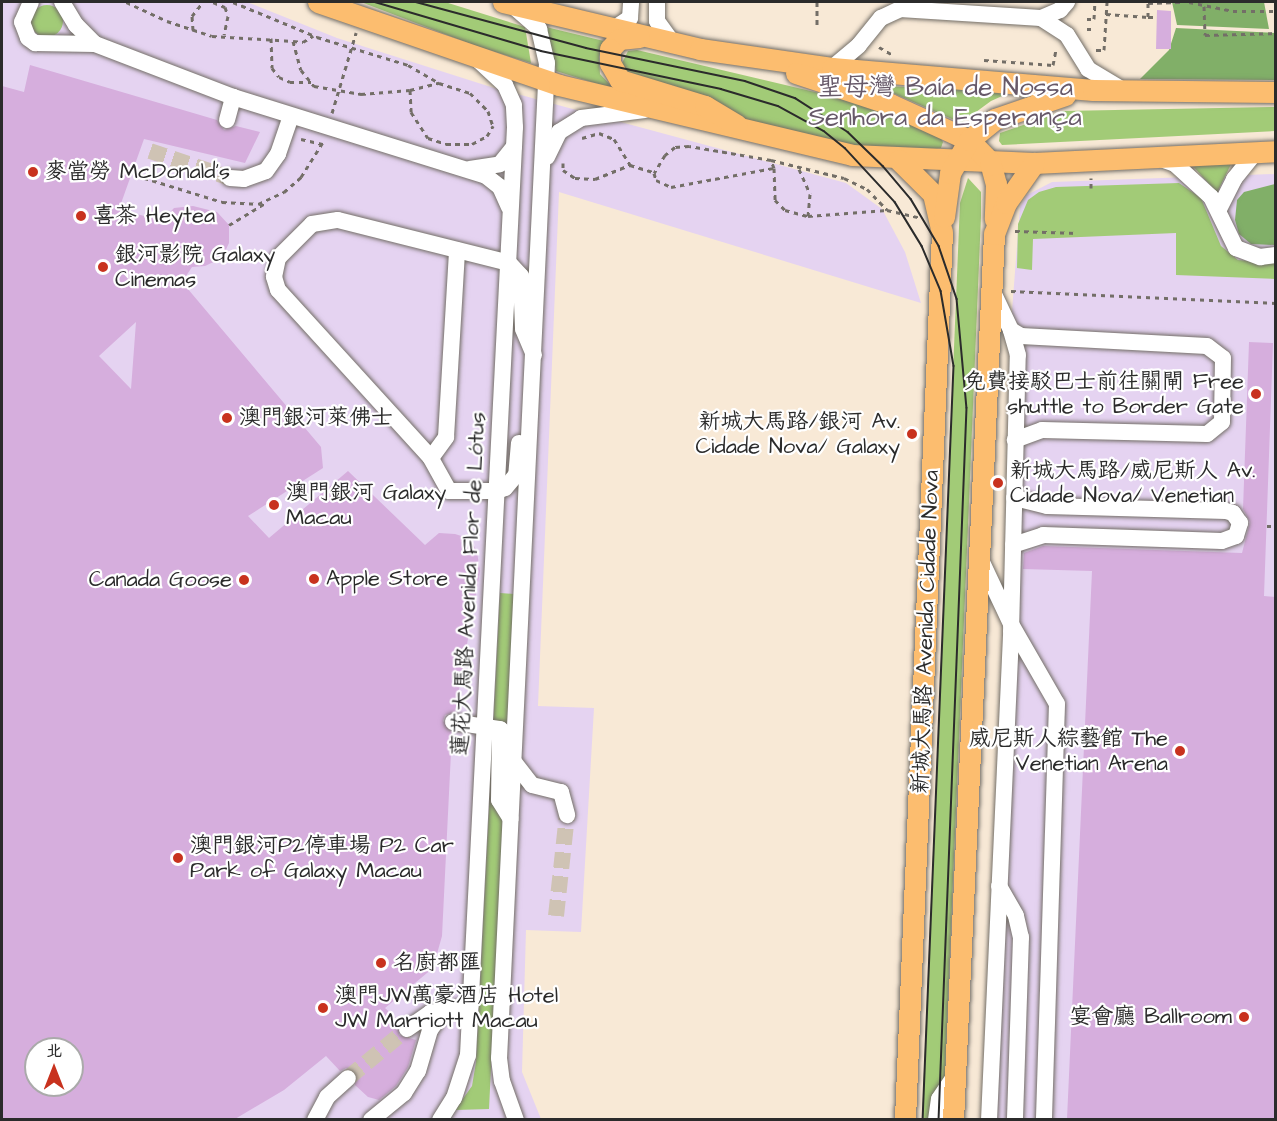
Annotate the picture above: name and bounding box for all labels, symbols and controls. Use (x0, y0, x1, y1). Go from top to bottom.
district label: 聖母灣 Baía de Nossa Senhora da Esperança (793, 72, 1097, 134)
place label: 麥當勞 McDonald's (45, 159, 230, 185)
marker: 麥當勞 McDonald's (26, 165, 40, 179)
place label: 喜茶 Heytea (93, 203, 215, 229)
marker: 喜茶 Heytea (74, 209, 88, 223)
place label: 銀河影院 Galaxy Cinemas (115, 241, 275, 292)
marker: 銀河影院 Galaxy Cinemas (96, 260, 110, 274)
place label: 免費接駁巴士前往關閘 Free shuttle to Border Gate (964, 368, 1244, 420)
marker: 免費接駁巴士前往關閘 Free shuttle to Border Gate (1249, 387, 1263, 401)
place label: 澳門銀河萊佛士 (239, 405, 393, 431)
place label: 新城大馬路/銀河 Av. Cidade Nova/ Galaxy (696, 408, 900, 460)
marker: 澳門銀河萊佛士 (220, 411, 234, 425)
street label: 蓮花大馬路 Avenida Flor de Lótus (447, 411, 491, 757)
marker: 新城大馬路/銀河 Av. Cidade Nova/ Galaxy (905, 427, 919, 441)
place label: 新城大馬路/威尼斯人 Av. Cidade Nova/ Venetian (1010, 457, 1255, 508)
street label: 新城大馬路 Avenida Cidade Nova (907, 470, 945, 794)
marker: 新城大馬路/威尼斯人 Av. Cidade Nova/ Venetian (991, 476, 1005, 490)
place label: 澳門銀河 Galaxy Macau (286, 479, 446, 530)
marker: 澳門銀河 Galaxy Macau (267, 498, 281, 512)
place label: Apple Store (326, 566, 448, 592)
place label: Canada Goose (89, 567, 232, 593)
marker: Apple Store (307, 572, 321, 586)
marker: Canada Goose (237, 573, 251, 587)
place label: 威尼斯人綜藝館 The Venetian Arena (969, 725, 1168, 776)
marker: 威尼斯人綜藝館 The Venetian Arena (1173, 744, 1187, 758)
place label: 澳門銀河P2停車場 P2 Car Park of Galaxy Macau (190, 832, 454, 884)
marker: 澳門銀河P2停車場 P2 Car Park of Galaxy Macau (171, 851, 185, 865)
place label: 名廚都匯 (393, 950, 481, 976)
marker: 名廚都匯 (374, 956, 388, 970)
place label: 澳門JW萬豪酒店 Hotel JW Marriott Macau (335, 982, 558, 1034)
marker: 澳門JW萬豪酒店 Hotel JW Marriott Macau (316, 1001, 330, 1015)
place label: 宴會廳 Ballroom (1069, 1004, 1232, 1030)
marker: 宴會廳 Ballroom (1237, 1010, 1251, 1024)
north arrow (24, 1037, 84, 1097)
text: 北 (46, 1040, 62, 1062)

